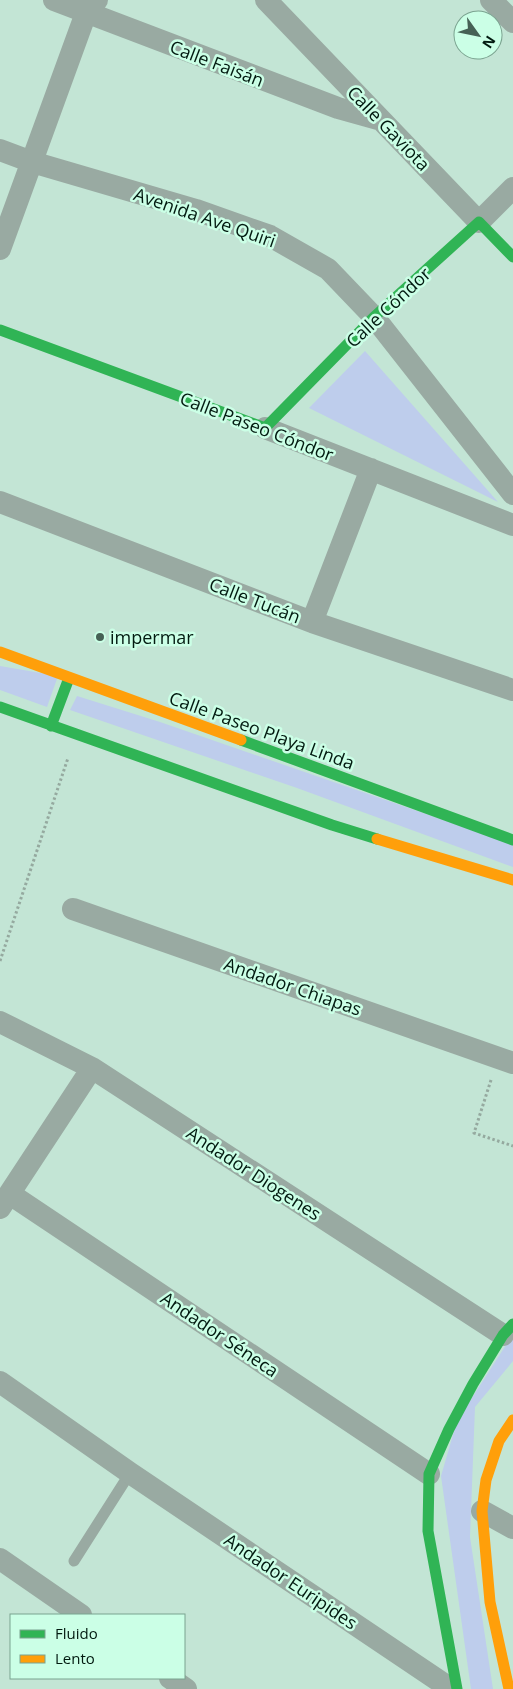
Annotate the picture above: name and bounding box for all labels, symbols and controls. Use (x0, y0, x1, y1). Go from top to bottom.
north arrow (453, 10, 503, 60)
text: N (478, 32, 500, 52)
street label: Calle Faisán (167, 34, 267, 92)
street label: Calle Gaviota (342, 80, 436, 176)
street label: Avenida Ave Quiri (131, 181, 279, 253)
street label: Calle Cóndor (340, 261, 436, 352)
street label: Calle Paseo Cóndor (177, 386, 338, 467)
street label: Calle Tucán (206, 572, 304, 628)
place label: impermar (110, 625, 194, 649)
marker: impermar (94, 631, 106, 643)
street label: Calle Paseo Playa Linda (166, 685, 358, 775)
street label: Andador Chiapas (221, 951, 365, 1021)
street label: Andador Diogenes (182, 1121, 326, 1225)
street label: Andador Séneca (156, 1286, 284, 1382)
street label: Andador Euripides (220, 1528, 362, 1634)
legend (10, 1614, 185, 1679)
text: Fluido (55, 1623, 98, 1643)
text: Lento (55, 1648, 95, 1668)

